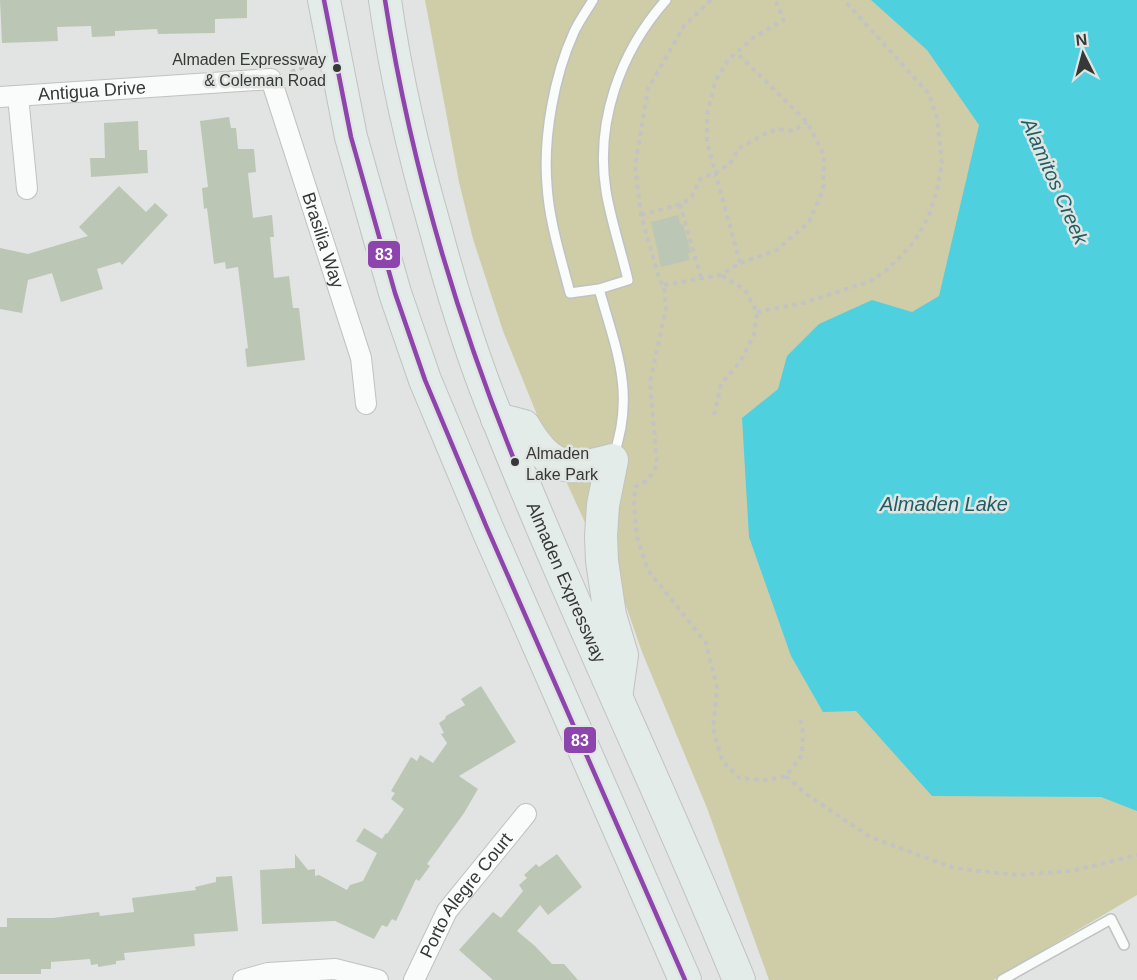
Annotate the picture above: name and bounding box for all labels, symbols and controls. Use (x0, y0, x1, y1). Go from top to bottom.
north arrow (1053, 24, 1113, 84)
text: N (1075, 31, 1088, 49)
place label: Almaden Expressway & Coleman Road (172, 51, 326, 89)
marker: Almaden Expressway & Coleman Road (331, 62, 343, 74)
street label: Antigua Drive (37, 77, 146, 104)
water label: Alamitos Creek (1017, 114, 1093, 248)
street label: Brasilia Way (298, 190, 348, 291)
line badge: 83 (367, 240, 401, 269)
text: 83 (375, 246, 393, 263)
place label: Almaden Lake Park (526, 445, 599, 483)
marker: Almaden Lake Park (509, 456, 521, 468)
water label: Almaden Lake (879, 493, 1008, 515)
street label: Almaden Expressway (523, 499, 610, 666)
line badge: 83 (563, 726, 597, 754)
text: 83 (571, 732, 589, 749)
street label: Porto Alegre Court (416, 829, 516, 961)

